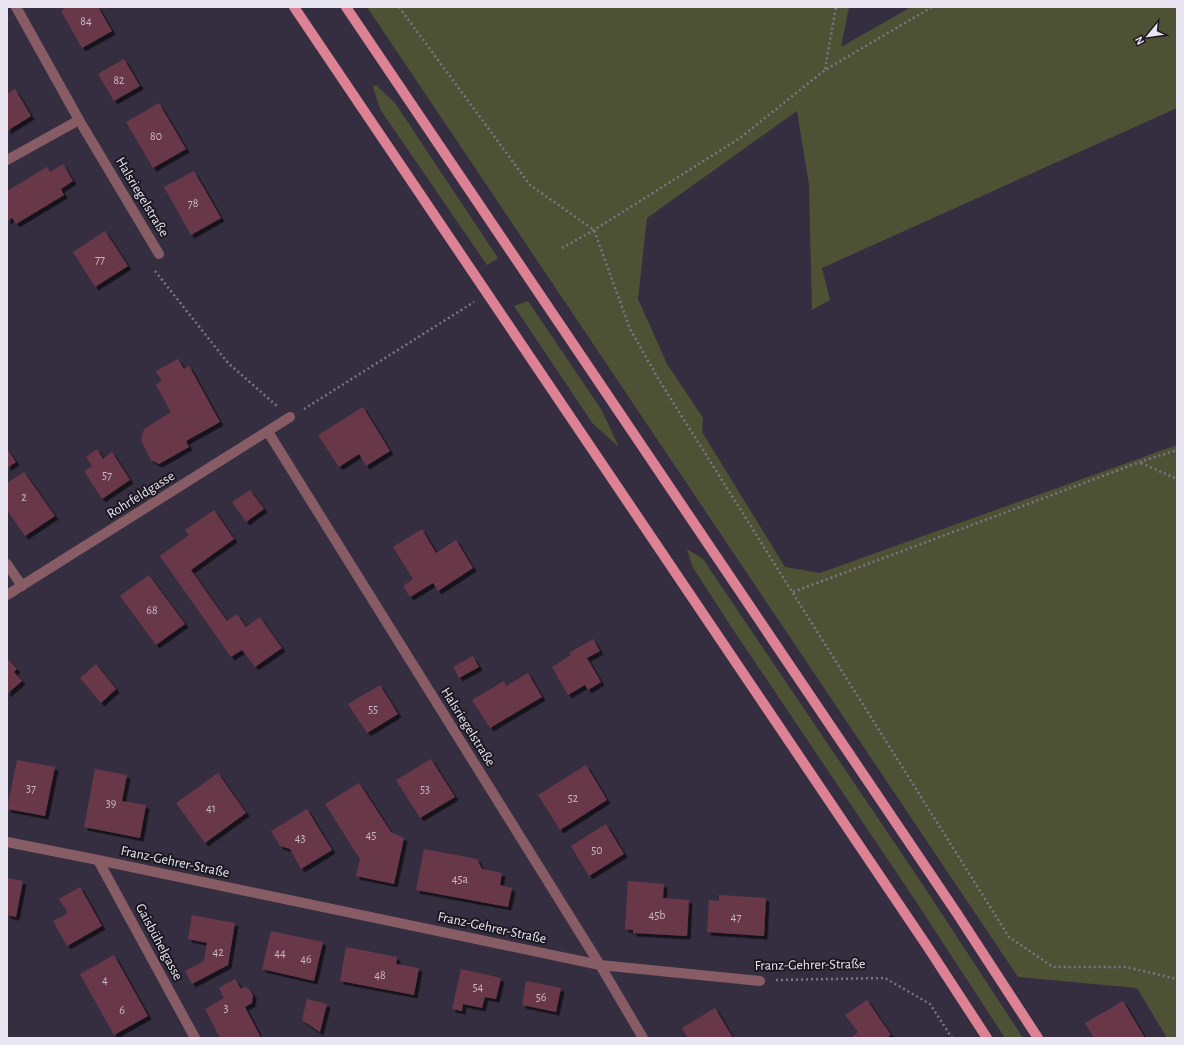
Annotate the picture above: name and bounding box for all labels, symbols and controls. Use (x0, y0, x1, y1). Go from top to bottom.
house number: 84 (80, 15, 92, 27)
north arrow (1128, 16, 1168, 56)
text: N (1133, 35, 1146, 47)
house number: 82 (113, 74, 125, 86)
house number: 80 (150, 130, 162, 142)
street label: Halsriegelstraße (113, 155, 171, 239)
house number: 78 (188, 197, 199, 209)
house number: 77 (95, 253, 105, 265)
house number: 57 (102, 469, 112, 481)
street label: Rohrfeldgasse (105, 469, 177, 521)
house number: 2 (21, 491, 27, 503)
house number: 68 (146, 604, 158, 616)
street label: Halsriegelstraße (438, 685, 498, 769)
house number: 55 (368, 703, 378, 715)
house number: 37 (26, 782, 36, 794)
house number: 53 (420, 783, 430, 795)
house number: 52 (568, 792, 579, 804)
house number: 39 (106, 797, 117, 809)
house number: 41 (206, 802, 216, 814)
house number: 45 (366, 829, 376, 841)
house number: 43 (295, 832, 305, 844)
street label: Franz-Gehrer-Straße (119, 844, 231, 880)
house number: 50 (591, 844, 603, 856)
house number: 45a (452, 873, 469, 885)
street label: Gaisbühelgasse (133, 901, 185, 983)
house number: 45b (649, 909, 665, 921)
street label: Franz-Gehrer-Straße (436, 910, 548, 946)
house number: 47 (731, 911, 741, 923)
house number: 42 (212, 946, 224, 958)
house number: 44 (274, 947, 286, 959)
house number: 46 (300, 953, 312, 965)
street label: Franz-Gehrer-Straße (755, 957, 865, 973)
house number: 48 (374, 969, 386, 981)
house number: 4 (102, 974, 108, 986)
house number: 54 (473, 981, 484, 993)
house number: 56 (536, 991, 547, 1003)
house number: 3 (224, 1002, 229, 1014)
house number: 6 (119, 1004, 125, 1016)

